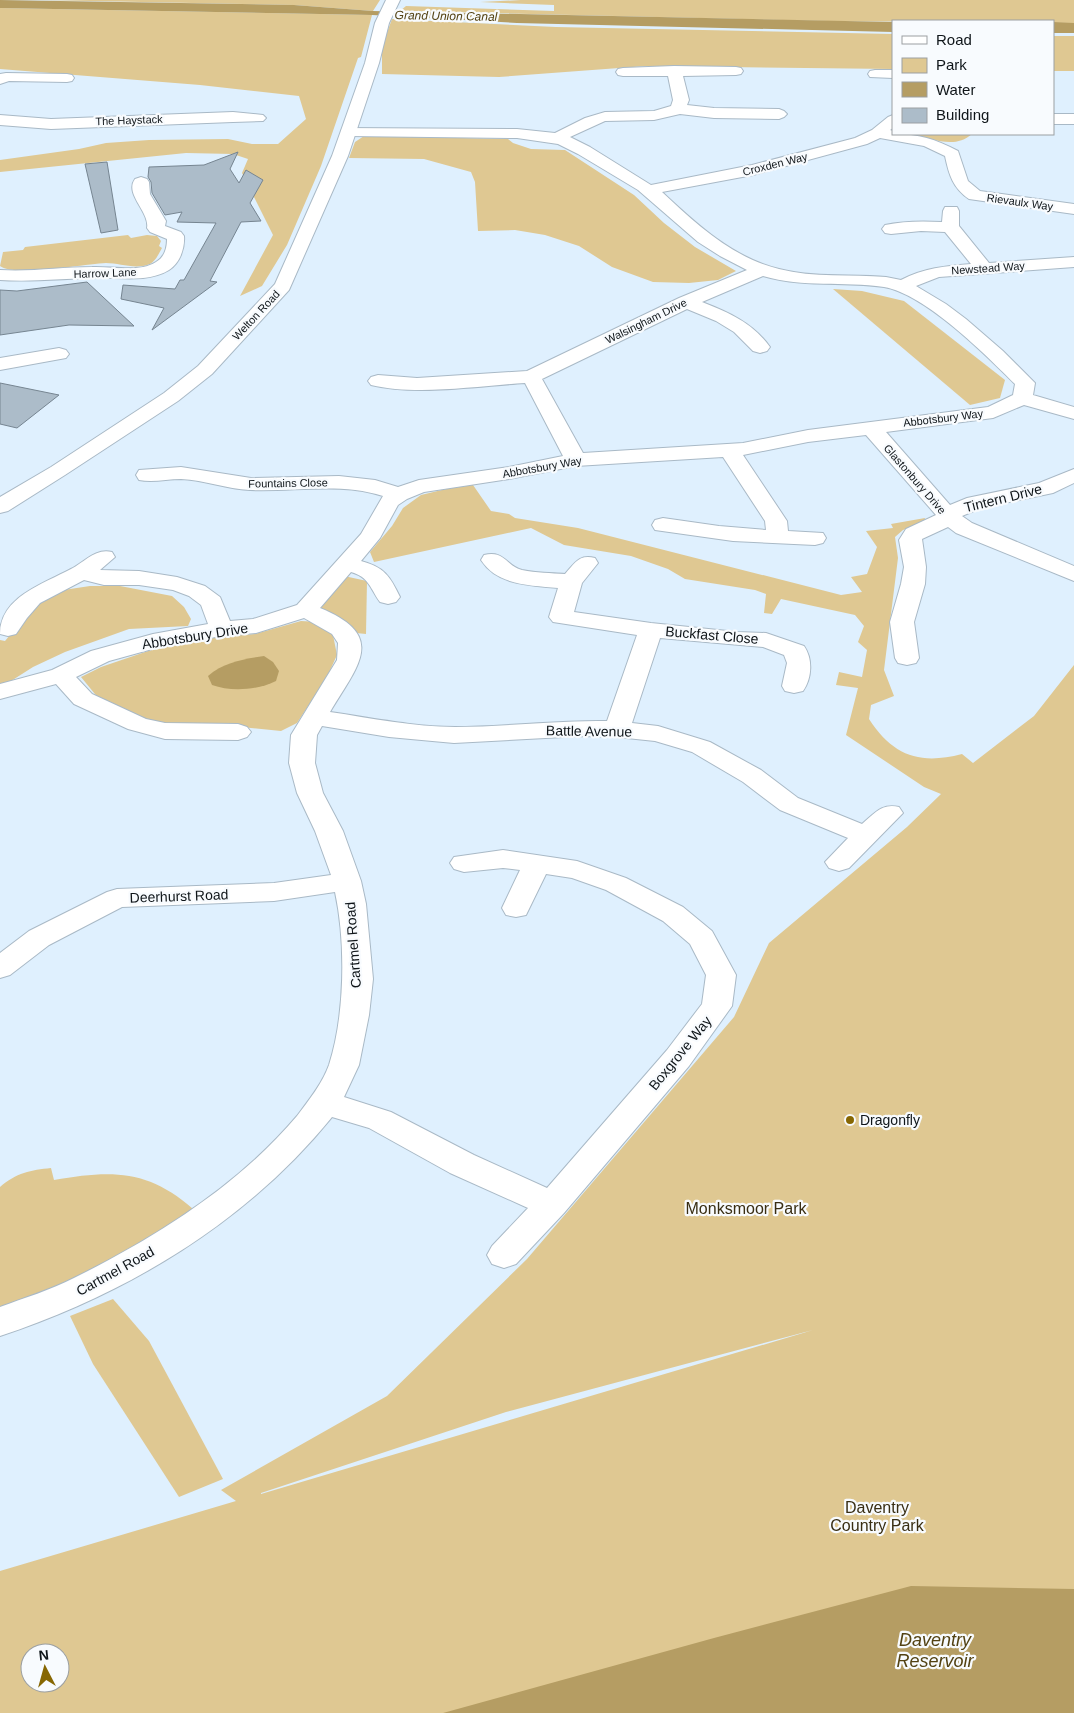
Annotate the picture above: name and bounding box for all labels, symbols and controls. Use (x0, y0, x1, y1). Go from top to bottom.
water label: Grand Union Canal (395, 8, 498, 24)
legend (892, 20, 1054, 135)
text: Road (936, 31, 972, 48)
text: Park (936, 56, 967, 73)
text: Water (936, 81, 975, 98)
text: Building (936, 106, 989, 123)
street label: The Haystack (95, 113, 163, 127)
street label: Croxden Way (741, 150, 809, 178)
street label: Rievaulx Way (986, 191, 1054, 213)
street label: Newstead Way (951, 259, 1026, 277)
street label: Harrow Lane (73, 266, 137, 280)
street label: Welton Road (230, 288, 282, 342)
street label: Walsingham Drive (603, 296, 689, 346)
street label: Abbotsbury Way (902, 407, 984, 429)
street label: Glastonbury Drive (882, 442, 948, 516)
street label: Abbotsbury Way (501, 454, 583, 480)
street label: Fountains Close (248, 476, 328, 490)
street label: Tintern Drive (962, 481, 1044, 515)
street label: Abbotsbury Drive (141, 620, 249, 652)
street label: Buckfast Close (665, 623, 759, 647)
street label: Battle Avenue (546, 722, 632, 740)
street label: Deerhurst Road (129, 886, 229, 906)
street label: Cartmel Road (342, 901, 364, 989)
street label: Boxgrove Way (645, 1013, 715, 1093)
place label: Dragonfly (860, 1112, 920, 1128)
marker: Dragonfly (844, 1114, 856, 1126)
park label: Monksmoor Park (686, 1200, 807, 1217)
street label: Cartmel Road (73, 1243, 157, 1299)
park label: Daventry Country Park (830, 1499, 925, 1534)
water label: Daventry Reservoir (896, 1630, 975, 1671)
north arrow (20, 1643, 70, 1693)
text: N (38, 1647, 50, 1664)

